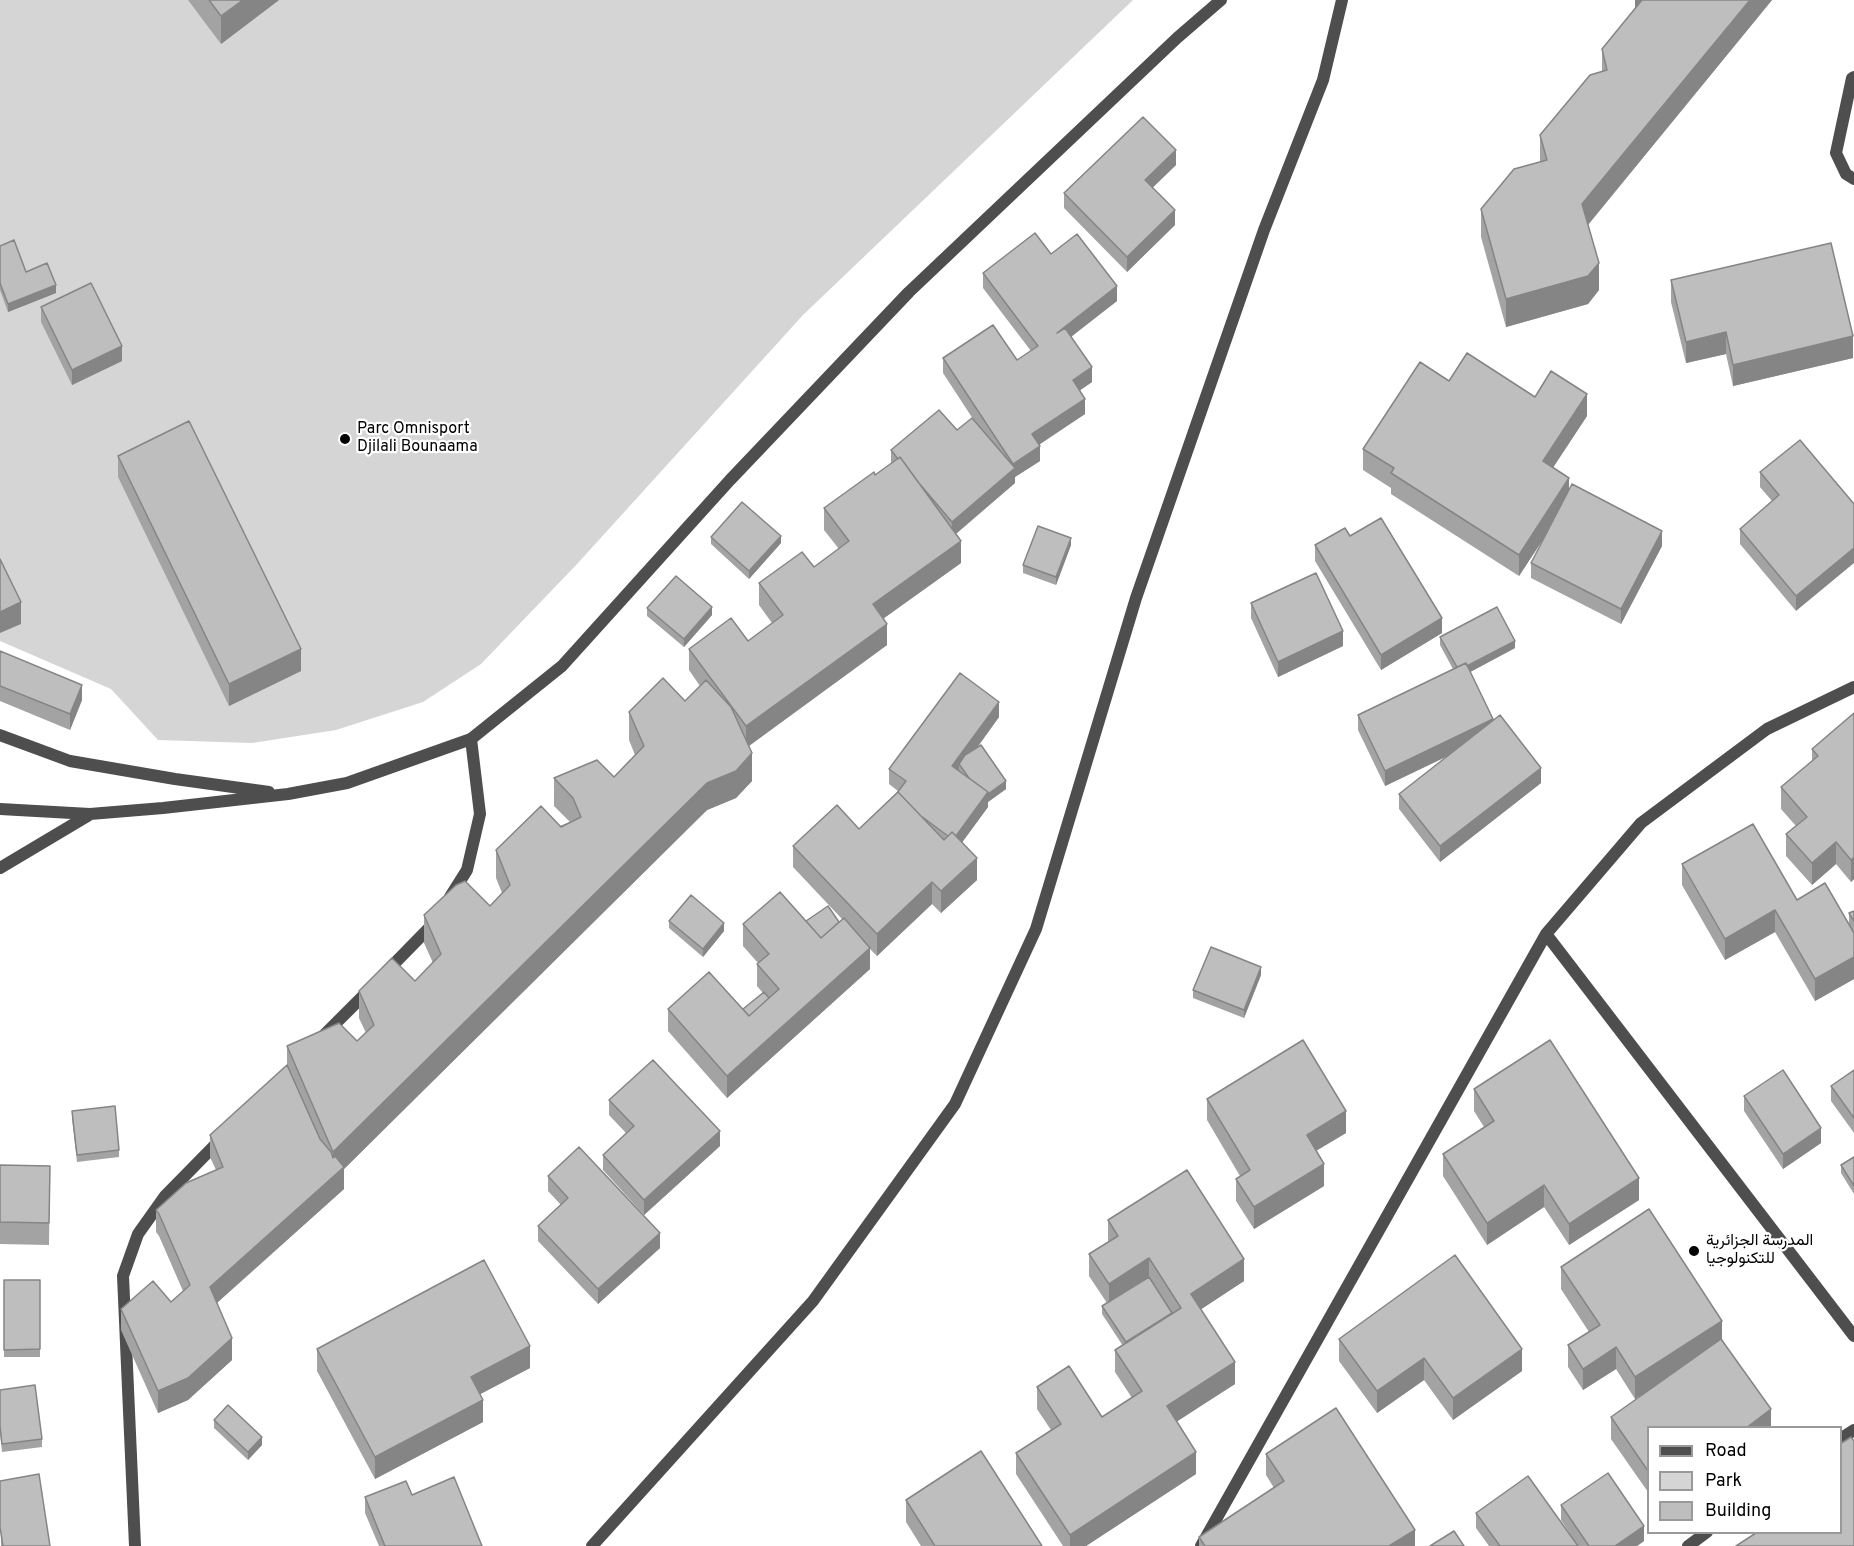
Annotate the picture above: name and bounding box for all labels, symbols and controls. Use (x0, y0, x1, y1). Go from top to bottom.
place label: Parc Omnisport Djilali Bounaama (357, 420, 478, 458)
marker: Parc Omnisport Djilali Bounaama (338, 432, 352, 446)
place label: المدرسة الجزائرية للتكنولوجيا (1706, 1232, 1813, 1270)
marker: المدرسة الجزائرية للتكنولوجيا (1687, 1244, 1701, 1258)
legend (1647, 1426, 1842, 1534)
text: Road (1705, 1440, 1747, 1463)
text: Park (1705, 1470, 1742, 1493)
text: Building (1705, 1500, 1771, 1523)

